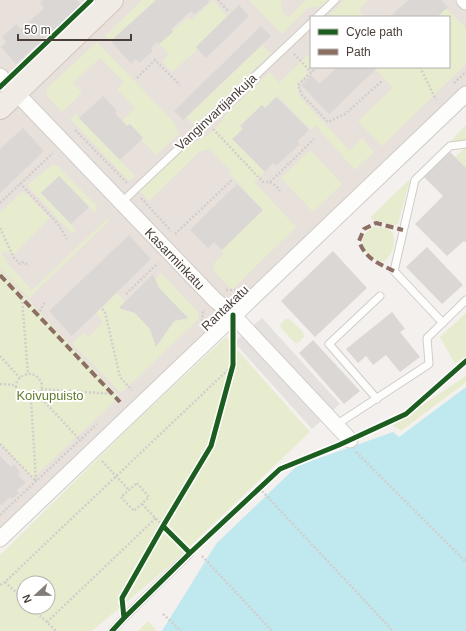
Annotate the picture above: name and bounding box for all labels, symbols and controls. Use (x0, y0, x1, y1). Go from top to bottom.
scale bar (18, 16, 131, 42)
legend (310, 16, 450, 68)
text: 50 m (24, 23, 51, 37)
text: Cycle path (346, 25, 403, 39)
text: Path (346, 45, 371, 59)
street label: Vanginvartijankuja (172, 70, 260, 153)
street label: Kasarminkatu (142, 225, 208, 292)
street label: Rantakatu (198, 282, 252, 334)
park label: Koivupuisto (16, 388, 84, 403)
north arrow (16, 575, 56, 615)
text: N (20, 593, 34, 605)

